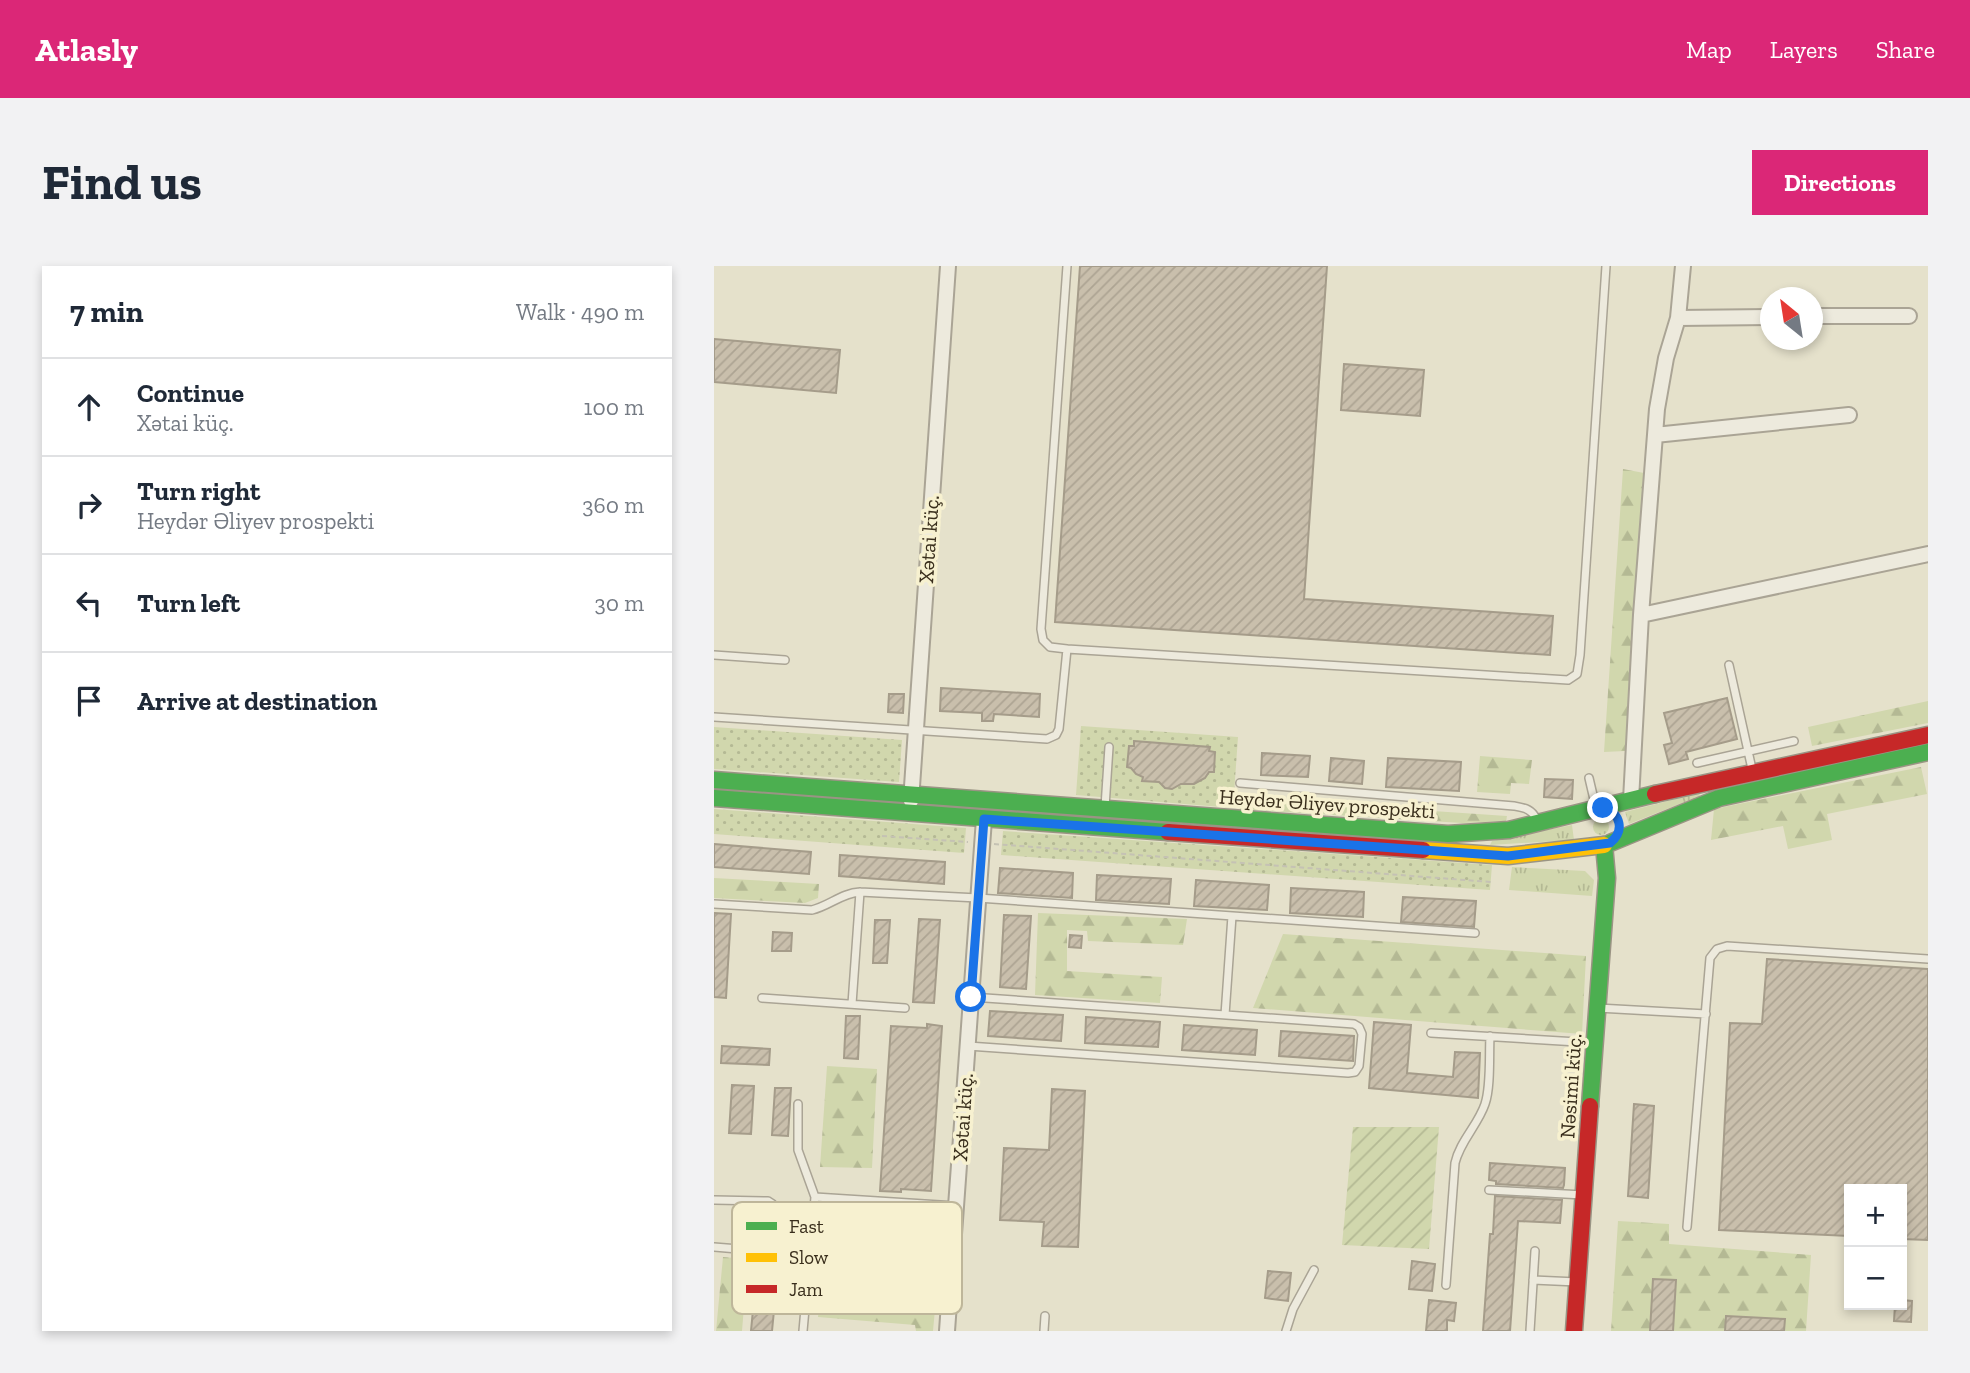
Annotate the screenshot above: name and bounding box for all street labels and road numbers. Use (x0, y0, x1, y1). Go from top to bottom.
street label: Xətai küç. (913, 494, 944, 584)
street label: Heydər Əliyev prospekti (1218, 783, 1436, 824)
street label: Nəsimi küç. (1554, 1032, 1587, 1139)
street label: Xətai küç. (947, 1072, 978, 1162)

